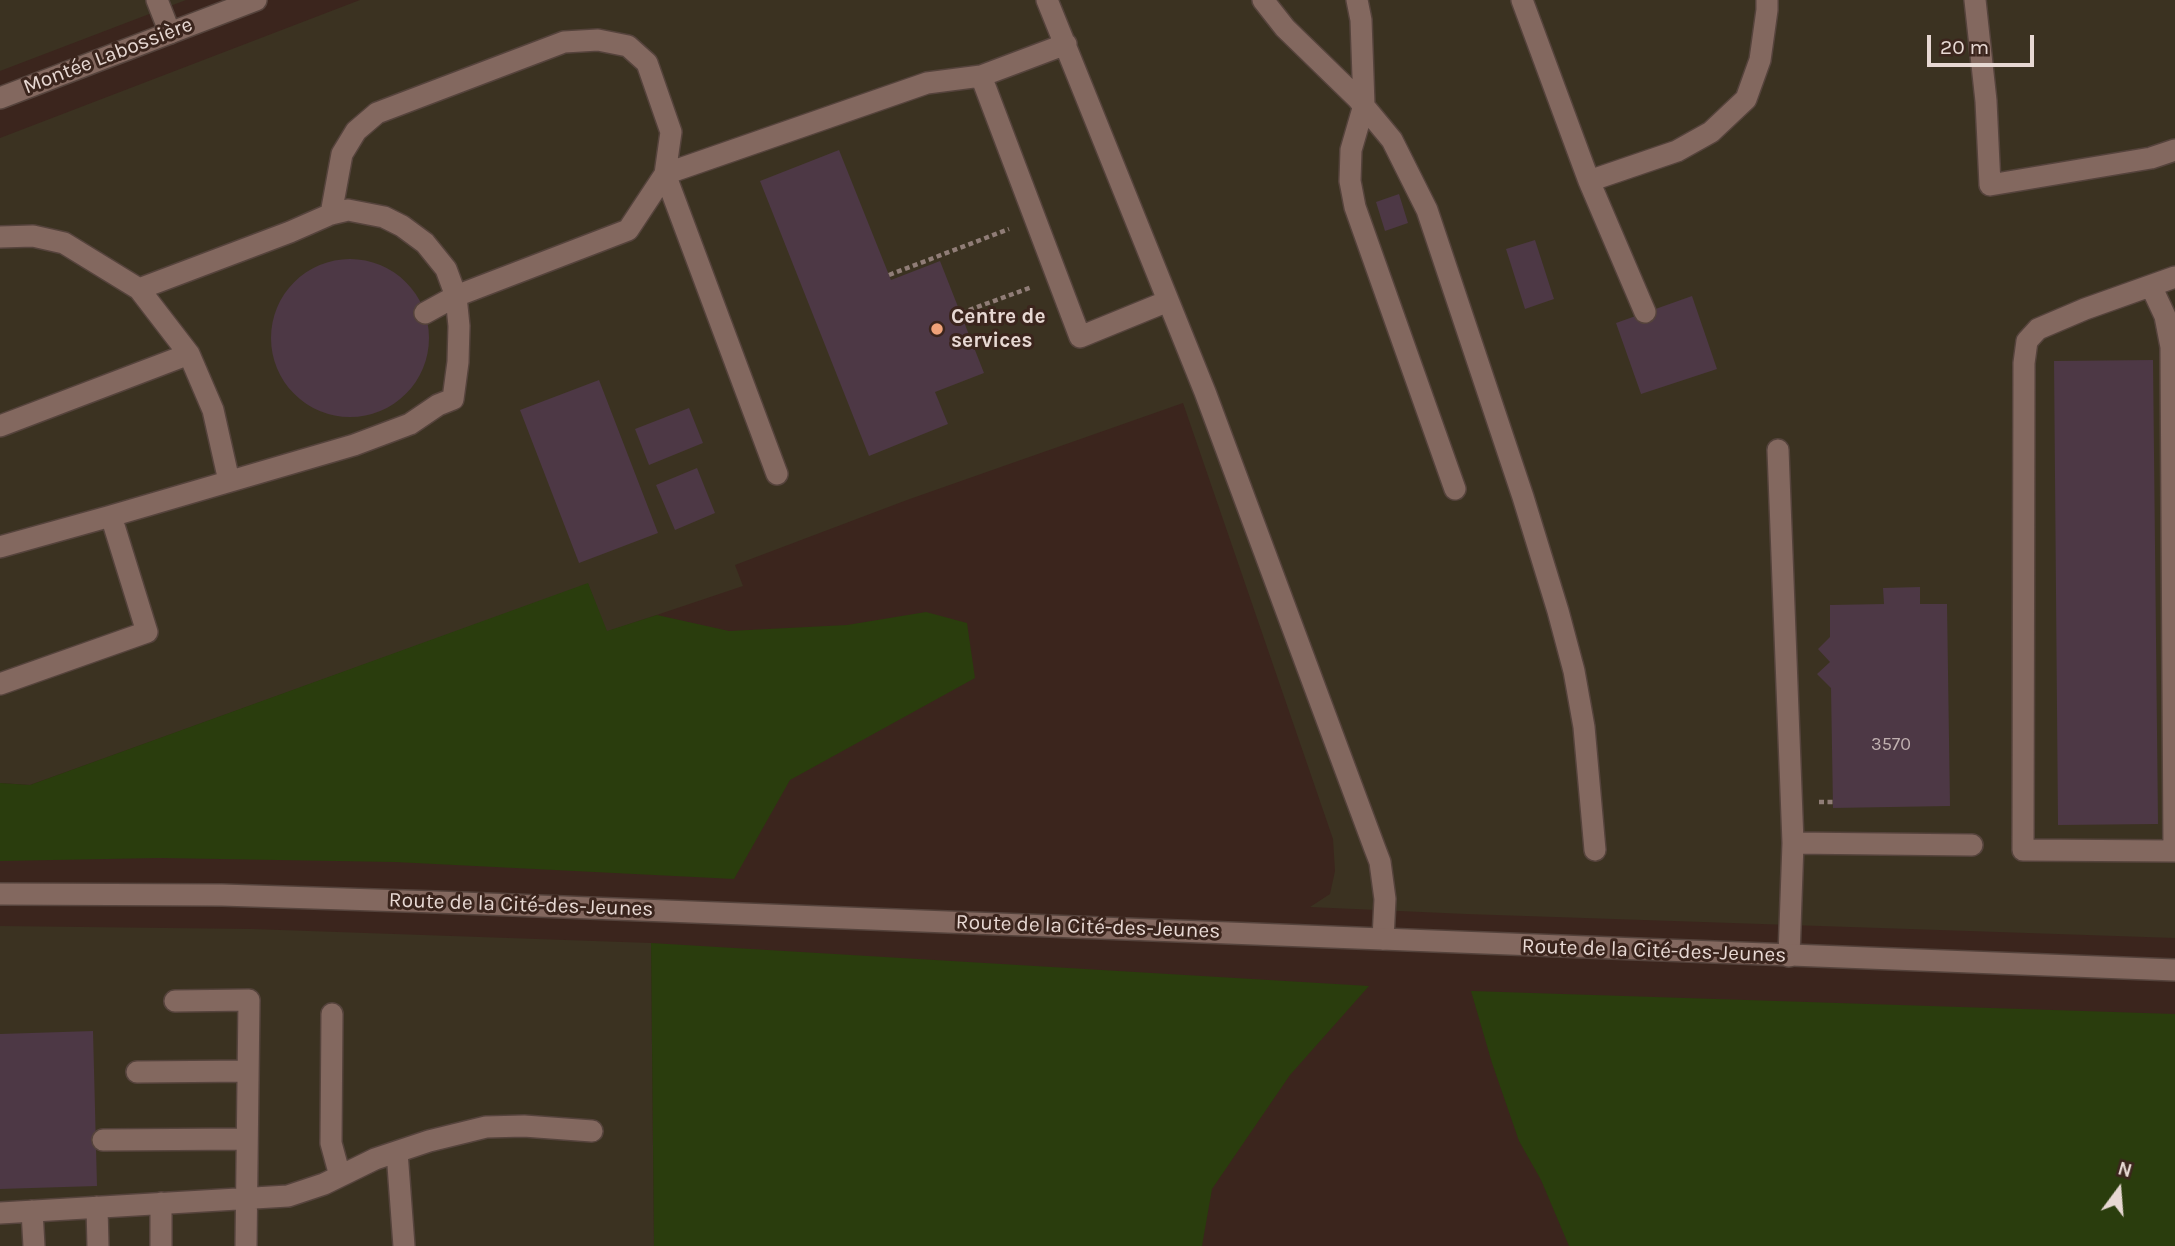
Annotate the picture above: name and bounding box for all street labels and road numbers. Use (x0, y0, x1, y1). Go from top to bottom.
street label: Montée Labossière (20, 12, 196, 100)
street label: Route de la Cité-des-Jeunes (388, 888, 654, 922)
street label: Route de la Cité-des-Jeunes (955, 910, 1221, 944)
street label: Route de la Cité-des-Jeunes (1521, 934, 1787, 968)

